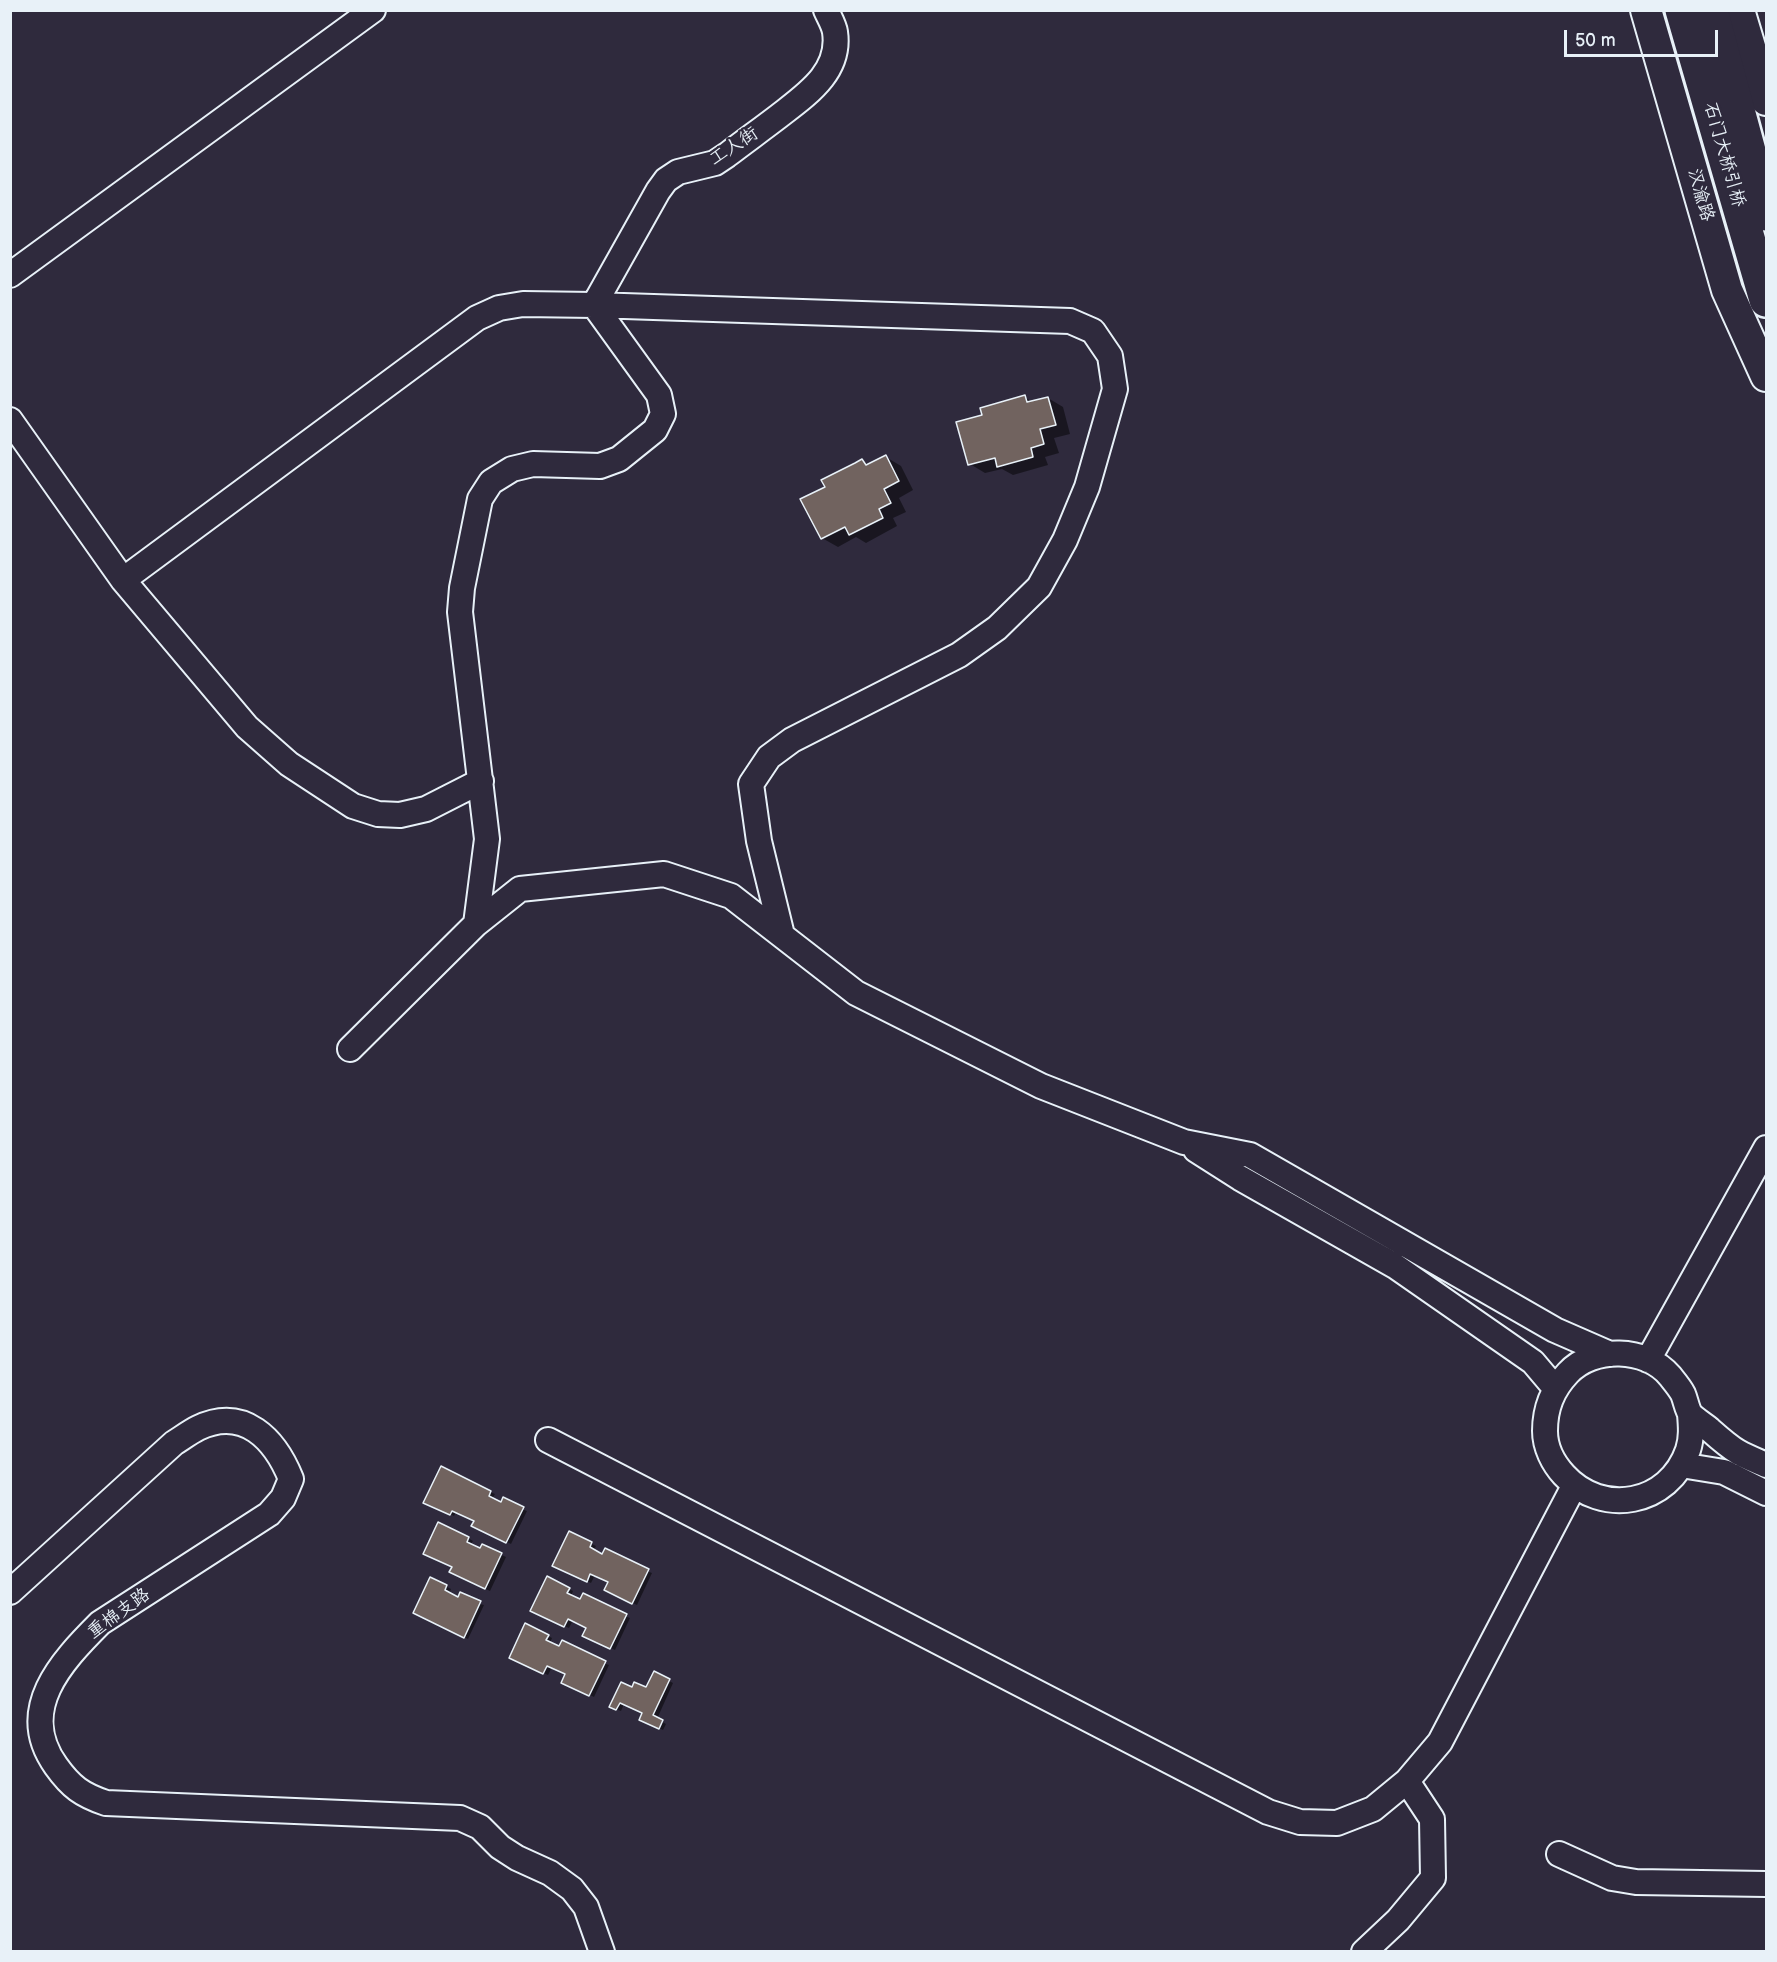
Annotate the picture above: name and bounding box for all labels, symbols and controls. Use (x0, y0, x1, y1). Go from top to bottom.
scale bar (1567, 18, 1722, 56)
text: 50 m (1575, 30, 1616, 51)
street label: 石门大桥引桥 (1699, 100, 1749, 210)
street label: 工人街 (705, 123, 763, 171)
street label: 汉渝路 (1682, 166, 1718, 224)
street label: 重棉支路 (84, 1584, 154, 1644)

